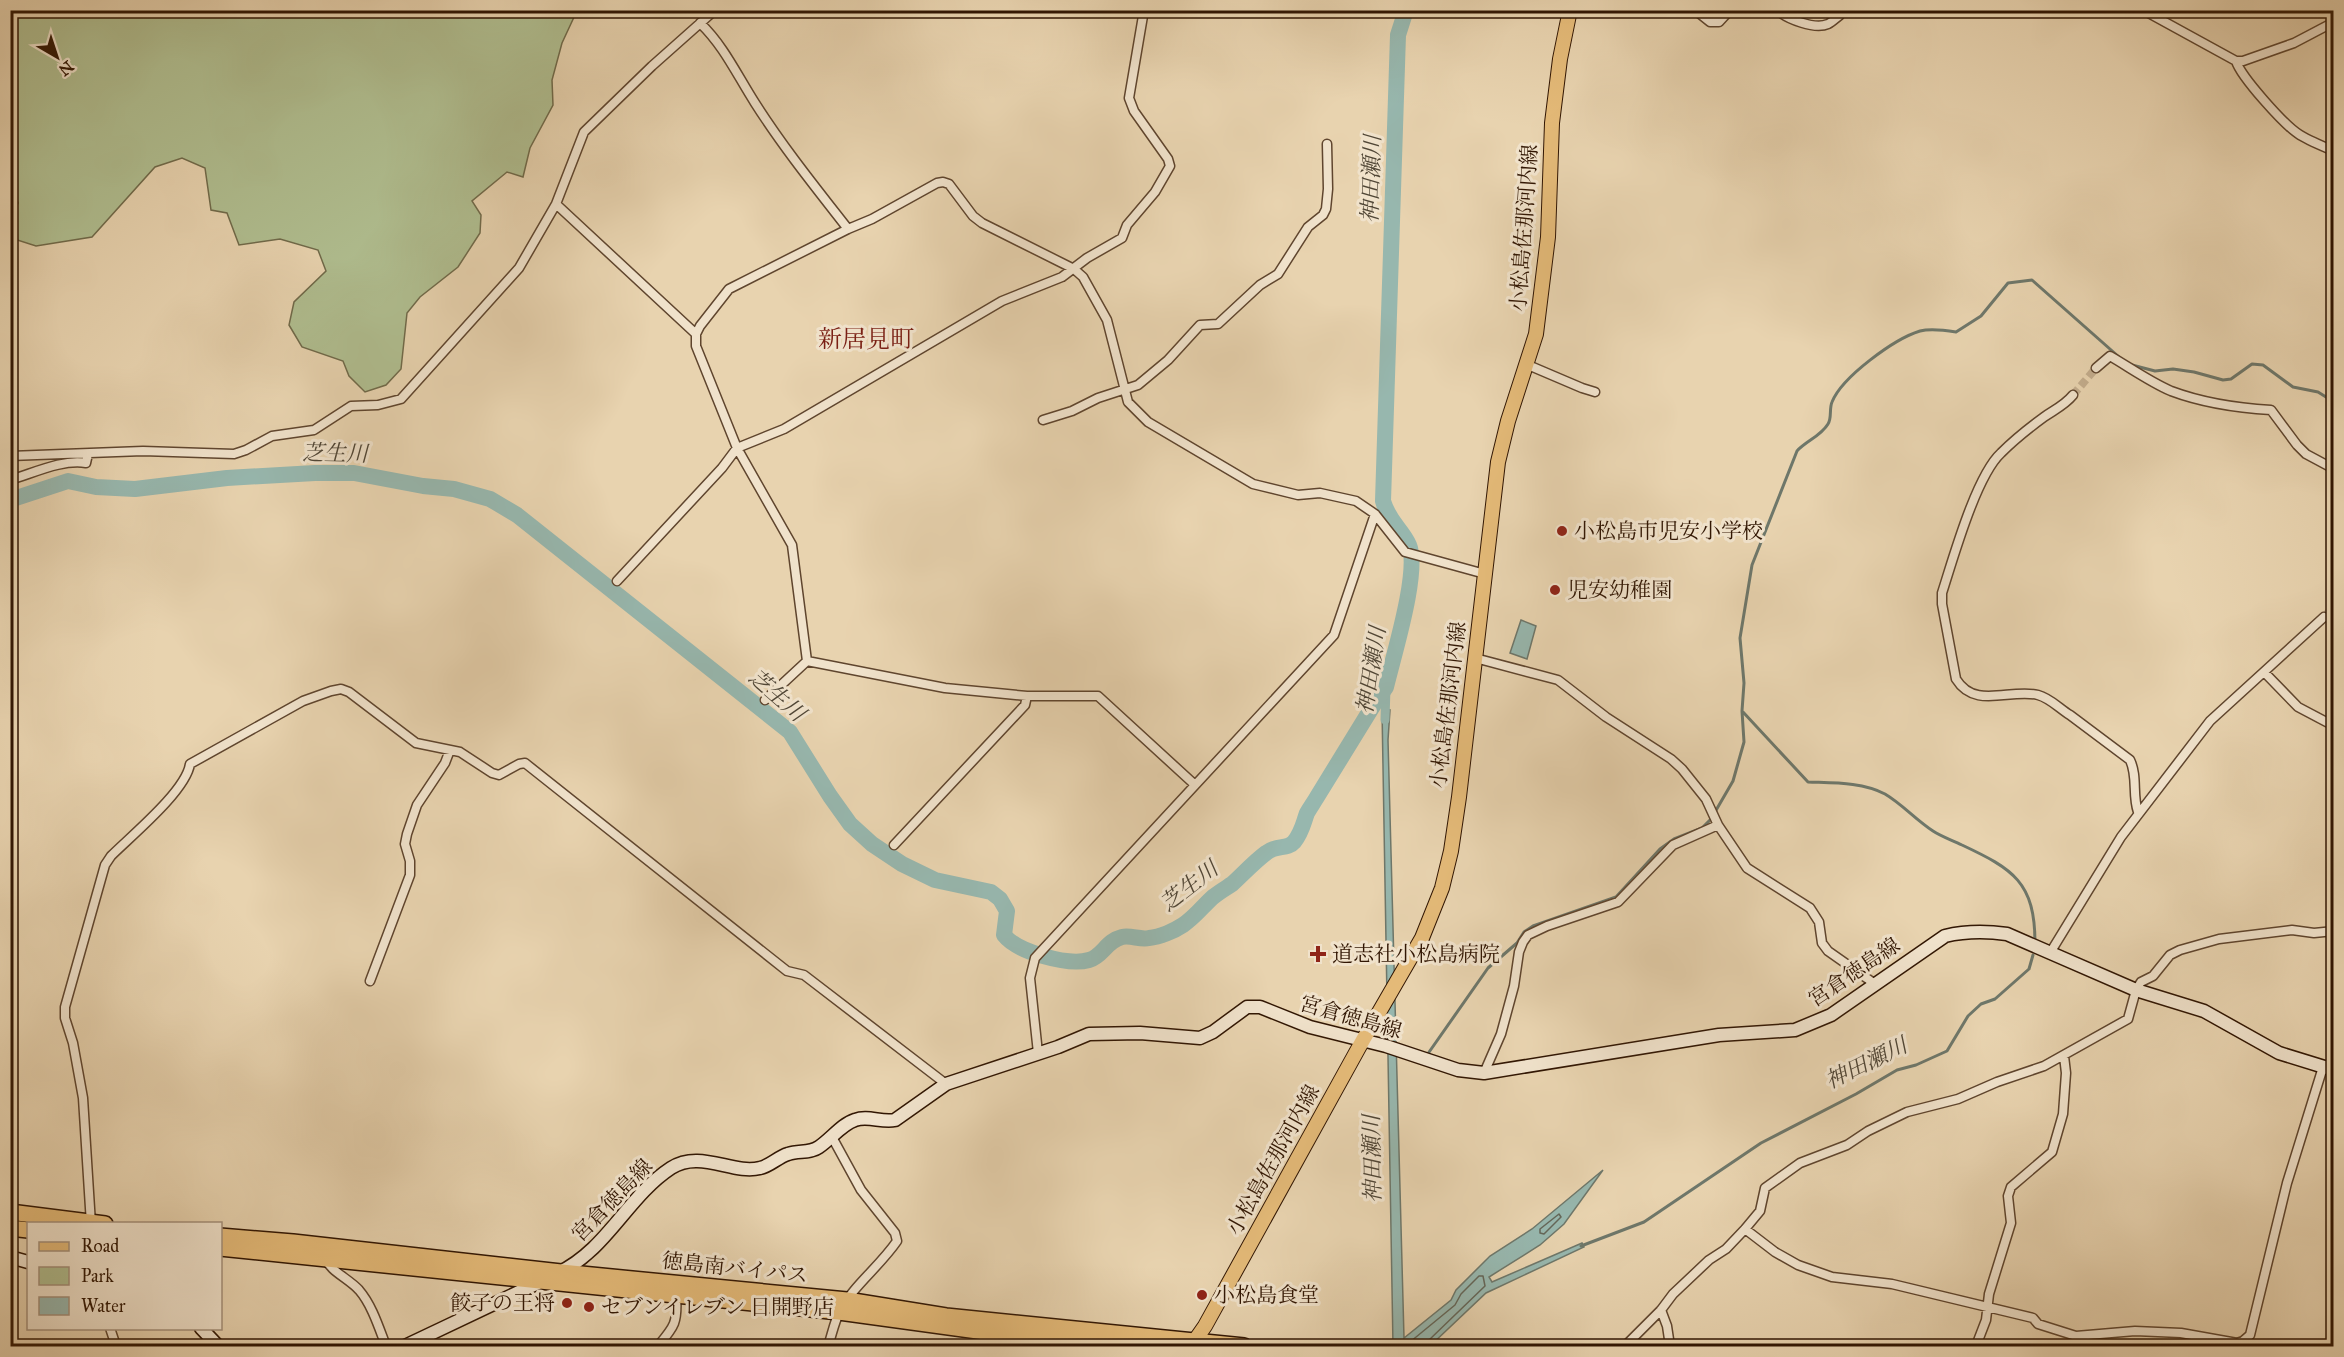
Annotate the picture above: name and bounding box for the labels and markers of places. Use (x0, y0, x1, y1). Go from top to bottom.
place label: 小松島市児安小学校 (1574, 518, 1763, 544)
marker: 小松島市児安小学校 (1555, 524, 1569, 538)
place label: 児安幼稚園 (1567, 577, 1672, 603)
marker: 児安幼稚園 (1548, 583, 1562, 597)
place label: 道志社小松島病院 (1332, 941, 1500, 967)
marker: 道志社小松島病院 (1309, 945, 1327, 963)
place label: 小松島食堂 (1214, 1282, 1319, 1308)
marker: 小松島食堂 (1195, 1288, 1209, 1302)
place label: 餃子の王将 (450, 1290, 555, 1316)
place label: セブンイレブン 日開野店 (601, 1294, 834, 1320)
marker: 餃子の王将 (560, 1296, 574, 1310)
marker: セブンイレブン 日開野店 (582, 1300, 596, 1314)

